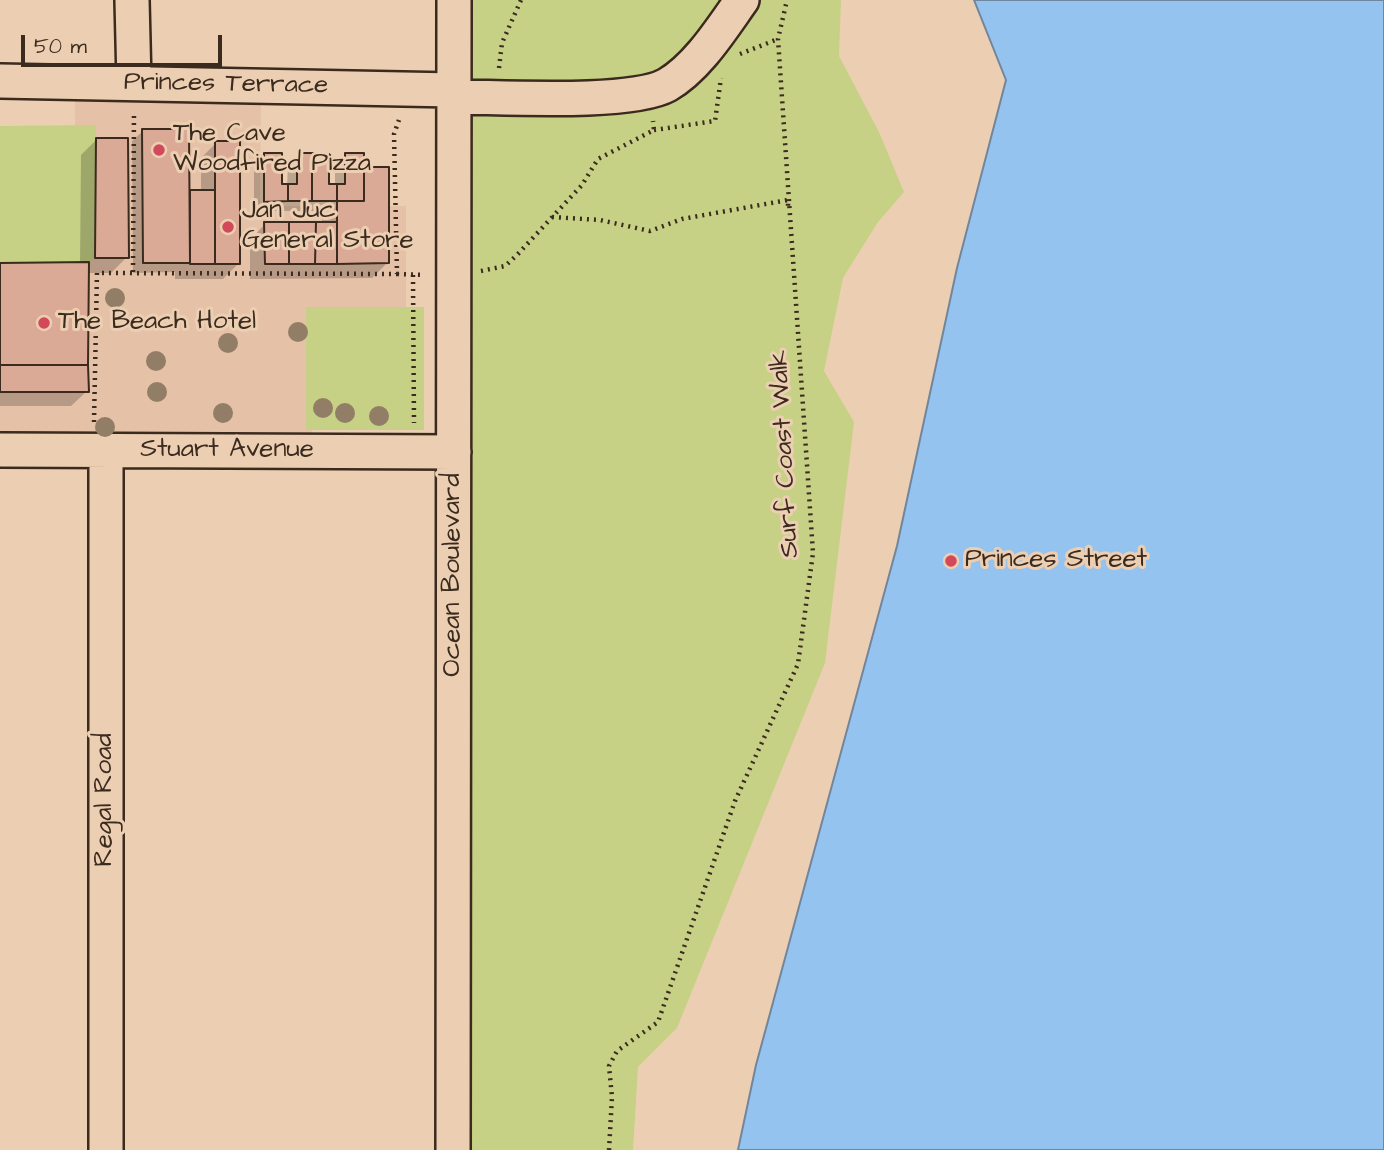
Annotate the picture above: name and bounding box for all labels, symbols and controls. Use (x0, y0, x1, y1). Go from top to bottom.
scale bar (24, 21, 226, 65)
text: 50 m (34, 32, 87, 61)
street label: Princes Terrace (123, 68, 329, 102)
place label: The Cave Woodfired Pizza (173, 119, 371, 180)
marker: The Cave Woodfired Pizza (151, 142, 167, 158)
place label: Jan Juc General Store (242, 196, 413, 258)
marker: Jan Juc General Store (220, 219, 236, 235)
place label: The Beach Hotel (58, 307, 256, 339)
marker: The Beach Hotel (36, 315, 52, 331)
street label: Surf Coast Walk (765, 349, 807, 559)
street label: Stuart Avenue (140, 435, 314, 467)
street label: Ocean Boulevard (438, 473, 470, 677)
place label: Princes Street (965, 545, 1147, 577)
marker: Princes Street (943, 553, 959, 569)
street label: Regal Road (90, 733, 122, 867)

